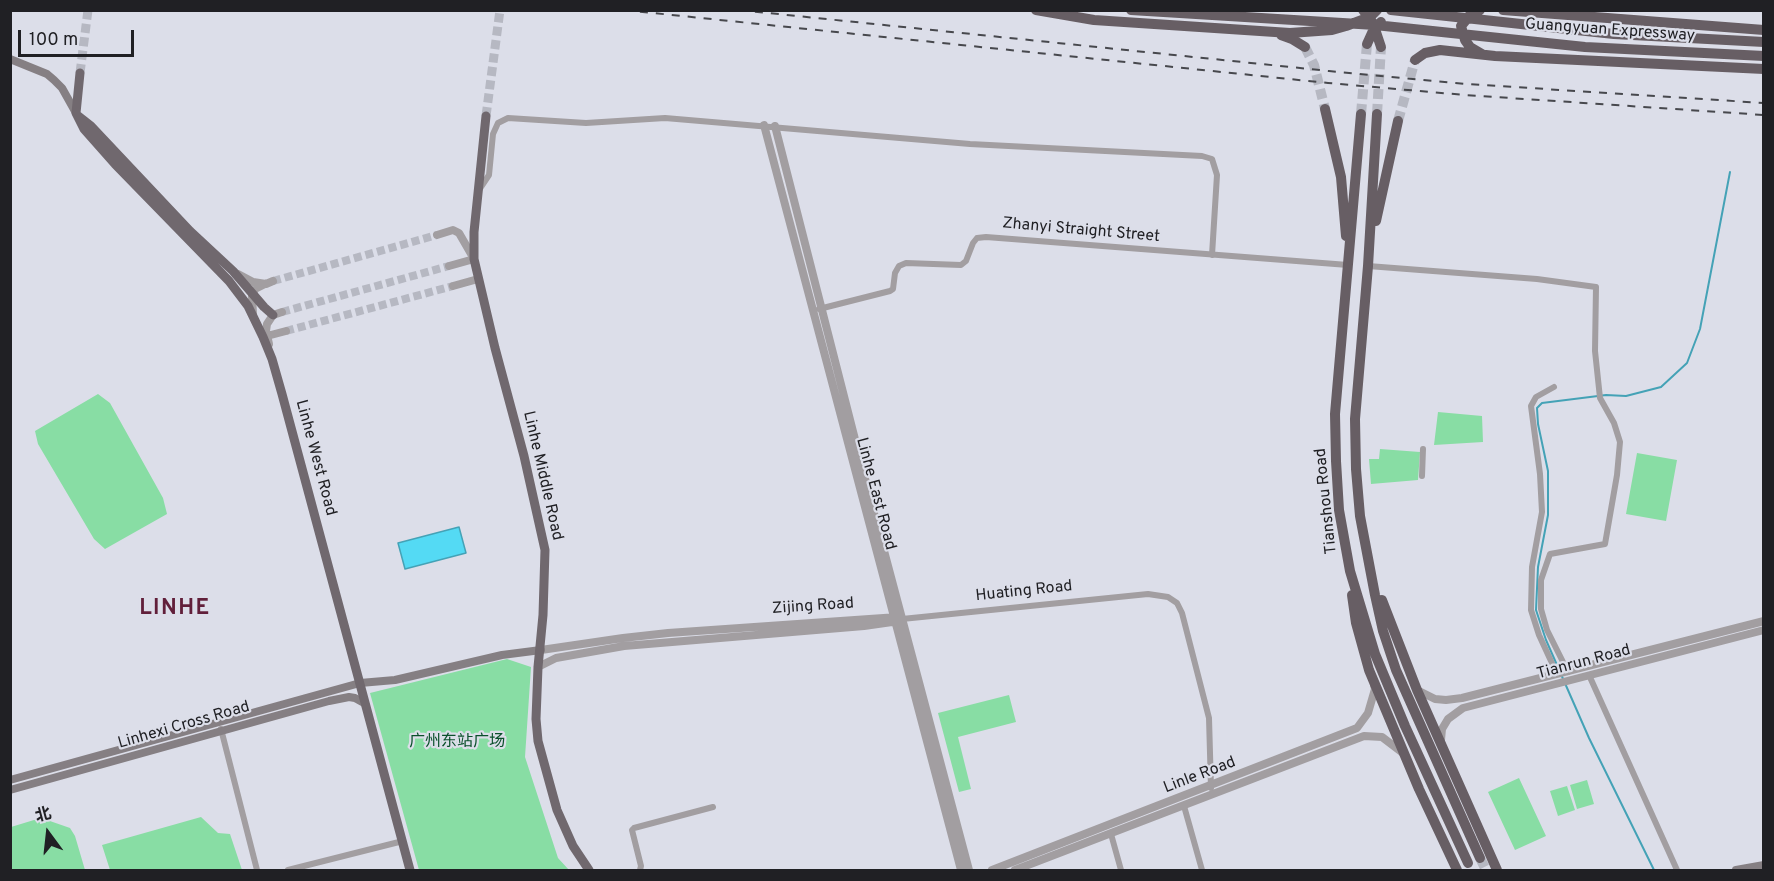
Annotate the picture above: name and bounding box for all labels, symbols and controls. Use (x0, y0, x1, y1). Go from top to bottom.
street label: Guangyuan Expressway (1524, 15, 1696, 47)
scale bar (21, 18, 136, 56)
text: 100 m (29, 29, 78, 52)
street label: Zhanyi Straight Street (1001, 215, 1161, 247)
street label: Linhe West Road (290, 398, 340, 518)
street label: Linhe Middle Road (518, 409, 566, 543)
street label: Linhe East Road (851, 436, 899, 552)
street label: Tianshou Road (1312, 447, 1342, 555)
street label: Huating Road (975, 577, 1073, 607)
street label: Zijing Road (771, 595, 855, 619)
district label: LINHE (139, 597, 211, 623)
street label: Tianrun Road (1535, 641, 1633, 685)
street label: Linhexi Cross Road (116, 698, 252, 754)
park label: 广州东站广场 (409, 733, 505, 753)
street label: Linle Road (1161, 753, 1239, 799)
north arrow (18, 803, 78, 863)
text: 北 (33, 804, 54, 827)

